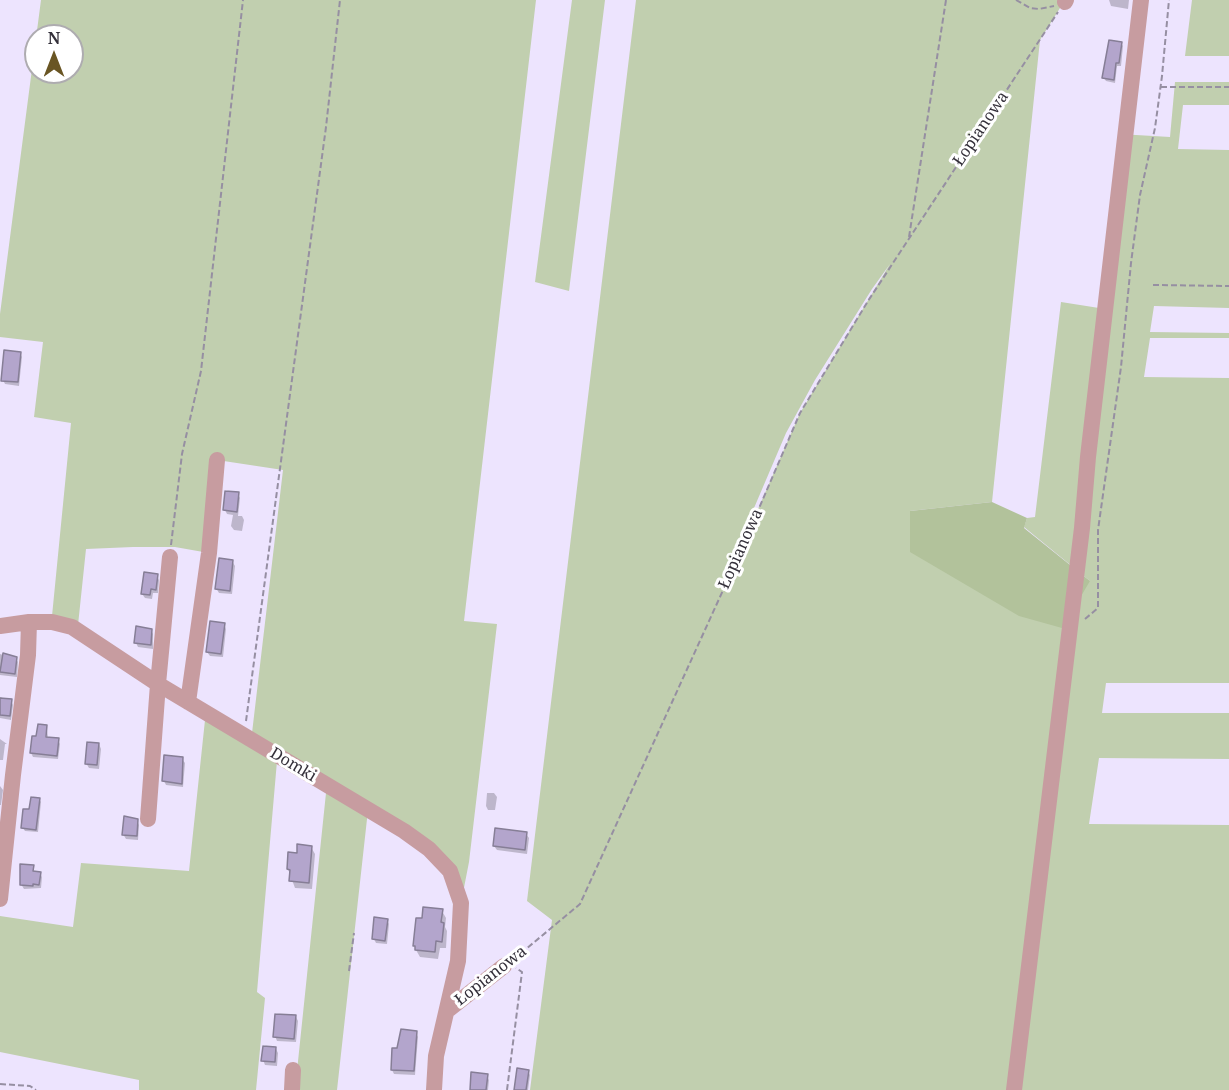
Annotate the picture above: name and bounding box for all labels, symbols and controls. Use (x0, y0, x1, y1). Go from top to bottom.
north arrow (24, 24, 84, 84)
text: N (48, 27, 60, 49)
street label: Łopianowa (949, 88, 1013, 170)
street label: Łopianowa (715, 506, 767, 592)
street label: Domki (266, 744, 320, 786)
street label: Łopianowa (451, 942, 531, 1010)

